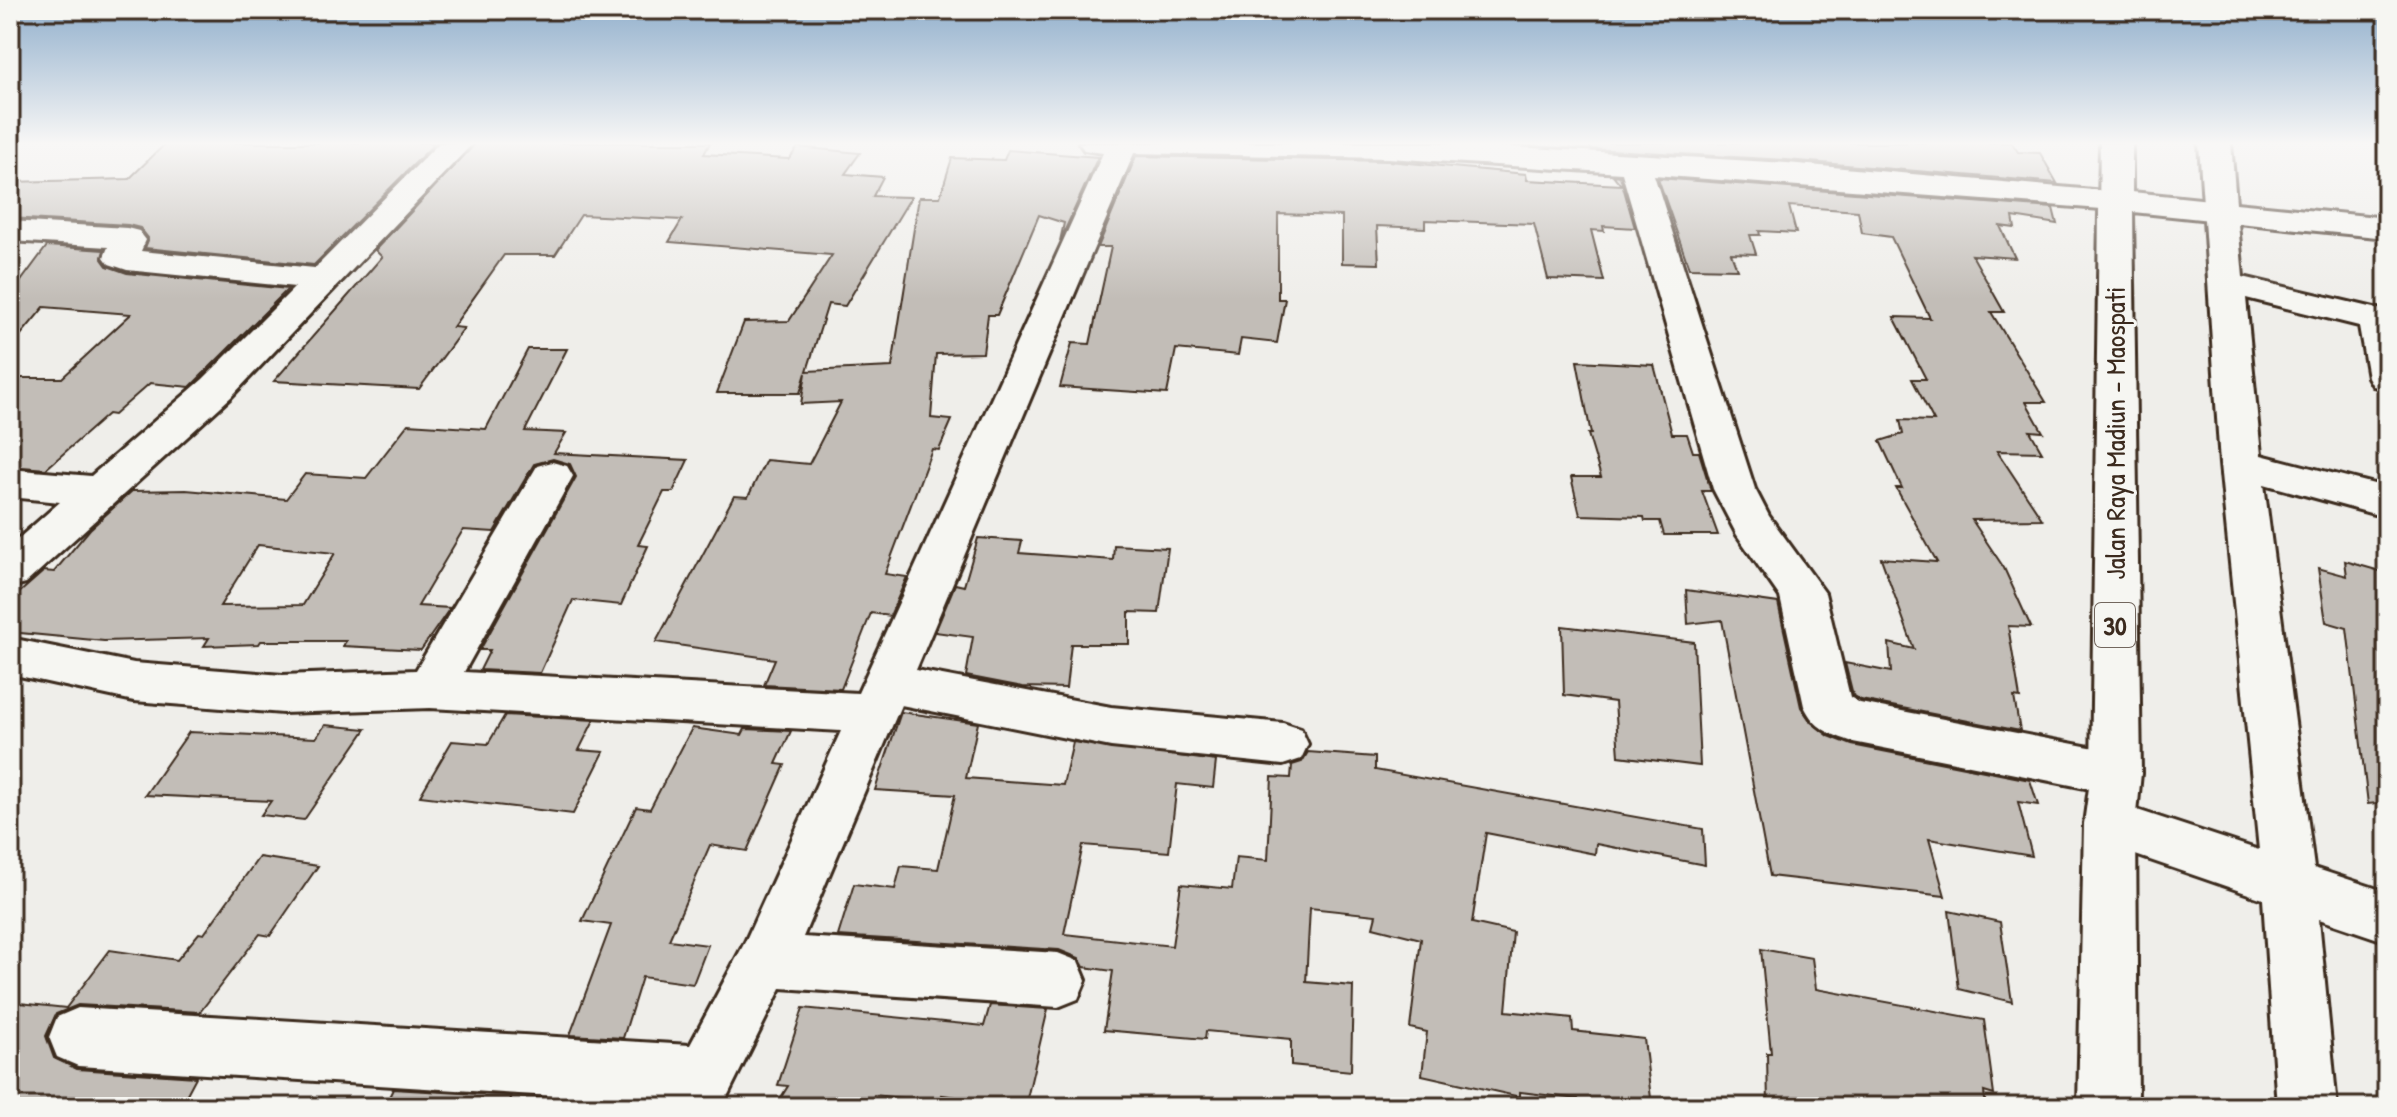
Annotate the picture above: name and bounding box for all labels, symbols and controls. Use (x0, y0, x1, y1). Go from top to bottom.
street label: Jalan Raya Madiun - Maospati (2096, 286, 2134, 580)
road number: 30 (2095, 603, 2135, 647)

